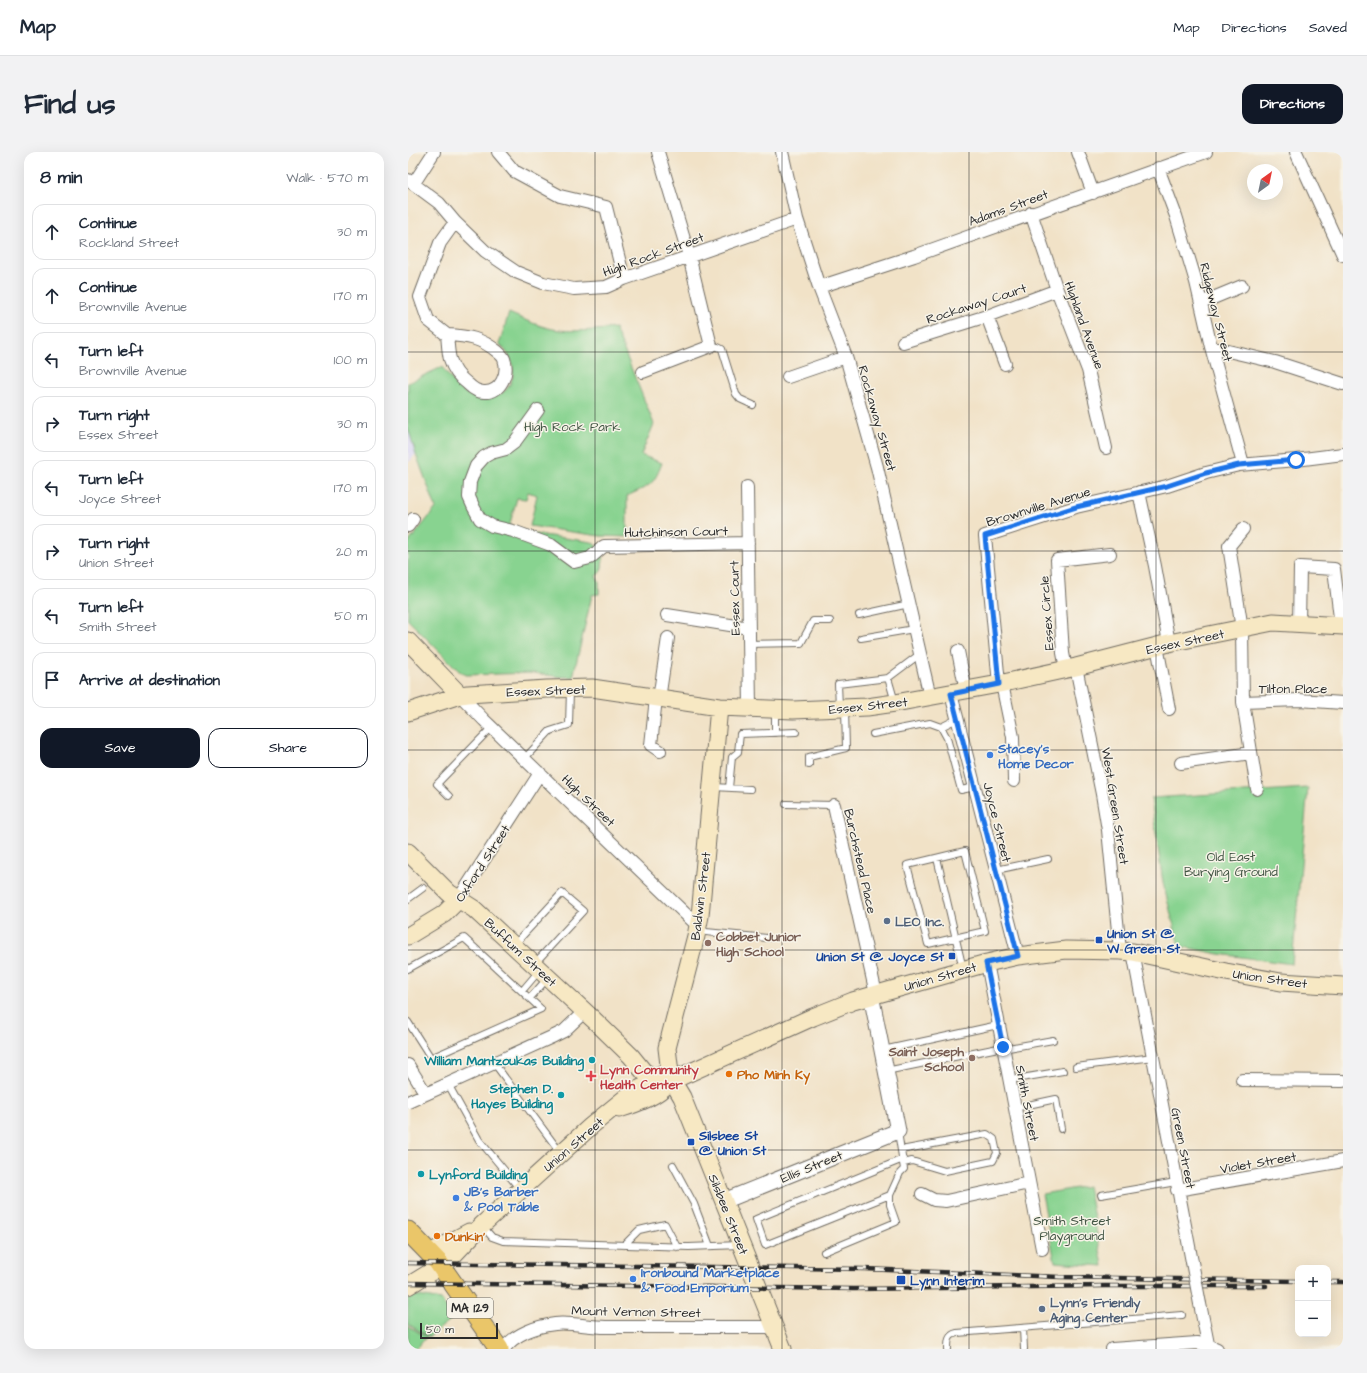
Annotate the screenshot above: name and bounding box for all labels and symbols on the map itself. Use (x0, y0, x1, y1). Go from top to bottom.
north arrow (1247, 164, 1283, 200)
street label: Adams Street (966, 185, 1051, 231)
street label: High Rock Street (600, 228, 707, 283)
street label: Ridgeway Street (1194, 261, 1237, 364)
street label: Rockaway Court (924, 279, 1030, 330)
street label: Highland Avenue (1059, 279, 1108, 372)
street label: Rockaway Street (852, 363, 901, 474)
park label: High Rock Park (524, 418, 620, 437)
route start (1287, 451, 1305, 469)
street label: Brownville Avenue (984, 483, 1093, 531)
street label: Hutchinson Court (624, 522, 729, 542)
street label: Essex Court (725, 560, 745, 635)
street label: Essex Circle (1035, 575, 1059, 651)
street label: Essex Street (1145, 625, 1227, 659)
street label: Tilton Place (1259, 680, 1327, 698)
street label: Essex Street (506, 681, 587, 701)
street label: Essex Street (828, 693, 909, 719)
place label: Stacey's Home Decor (997, 740, 1075, 773)
street label: West Green Street (1097, 746, 1133, 867)
marker: Stacey's Home Decor (985, 750, 995, 760)
street label: High Street (557, 771, 620, 832)
street label: Joyce Street (977, 780, 1016, 865)
street label: Burchstead Place (839, 807, 881, 915)
street label: Oxford Street (451, 821, 515, 906)
park label: Old East Burying Ground (1184, 848, 1278, 882)
street label: Baldwin Street (687, 850, 715, 941)
place label: LEO Inc. (895, 913, 944, 931)
street label: Buffum Street (480, 914, 561, 992)
marker: LEO Inc. (882, 916, 892, 926)
place label: Union St @ W Green St (1106, 925, 1181, 958)
place label: Cobbet Junior High School (716, 928, 802, 963)
marker: Union St @ W Green St (1094, 935, 1104, 945)
marker: Cobbet Junior High School (703, 938, 713, 948)
place label: Union St @ Joyce St (815, 948, 945, 967)
marker: Union St @ Joyce St (947, 951, 957, 961)
street label: Union Street (902, 958, 979, 996)
street label: Union Street (1232, 965, 1309, 993)
route end (994, 1038, 1012, 1056)
place label: Saint Joseph School (888, 1043, 965, 1076)
place label: William Mantzoukas Building (423, 1052, 584, 1072)
marker: Saint Joseph School (967, 1053, 977, 1063)
marker: William Mantzoukas Building (587, 1055, 597, 1065)
place label: Lynn Community Health Center (600, 1061, 699, 1094)
street label: Smith Street (1011, 1063, 1043, 1144)
place label: Pho Minh Ky (737, 1066, 811, 1085)
marker: Pho Minh Ky (724, 1069, 734, 1079)
marker: Lynn Community Health Center (585, 1070, 597, 1082)
place label: Stephen D. Hayes Building (471, 1080, 553, 1115)
marker: Stephen D. Hayes Building (556, 1090, 566, 1100)
street label: Green Street (1166, 1106, 1200, 1191)
street label: Union Street (539, 1113, 608, 1176)
place label: Silsbee St @ Union St (698, 1127, 767, 1160)
marker: Silsbee St @ Union St (686, 1137, 696, 1147)
street label: Ellis Street (778, 1146, 846, 1188)
street label: Violet Street (1219, 1147, 1298, 1179)
place label: Lynford Building (429, 1166, 528, 1186)
marker: Lynford Building (416, 1169, 426, 1179)
street label: Silsbee Street (704, 1171, 753, 1258)
place label: JB's Barber & Pool Table (463, 1183, 539, 1216)
marker: JB's Barber & Pool Table (451, 1193, 461, 1203)
park label: Smith Street Playground (1033, 1212, 1111, 1246)
place label: Dunkin' (445, 1228, 485, 1246)
marker: Dunkin' (432, 1231, 442, 1241)
place label: Ironbound Marketplace & Food Emporium (640, 1264, 780, 1298)
place label: Lynn Interim (910, 1272, 985, 1291)
marker: Ironbound Marketplace & Food Emporium (628, 1274, 638, 1284)
marker: Lynn Interim (895, 1274, 907, 1286)
place label: Lynn's Friendly Aging Center (1050, 1294, 1141, 1329)
road number: MA 129 (447, 1298, 493, 1318)
street label: Mount Vernon Street (571, 1302, 702, 1322)
marker: Lynn's Friendly Aging Center (1037, 1304, 1047, 1314)
scale bar (420, 1321, 498, 1340)

